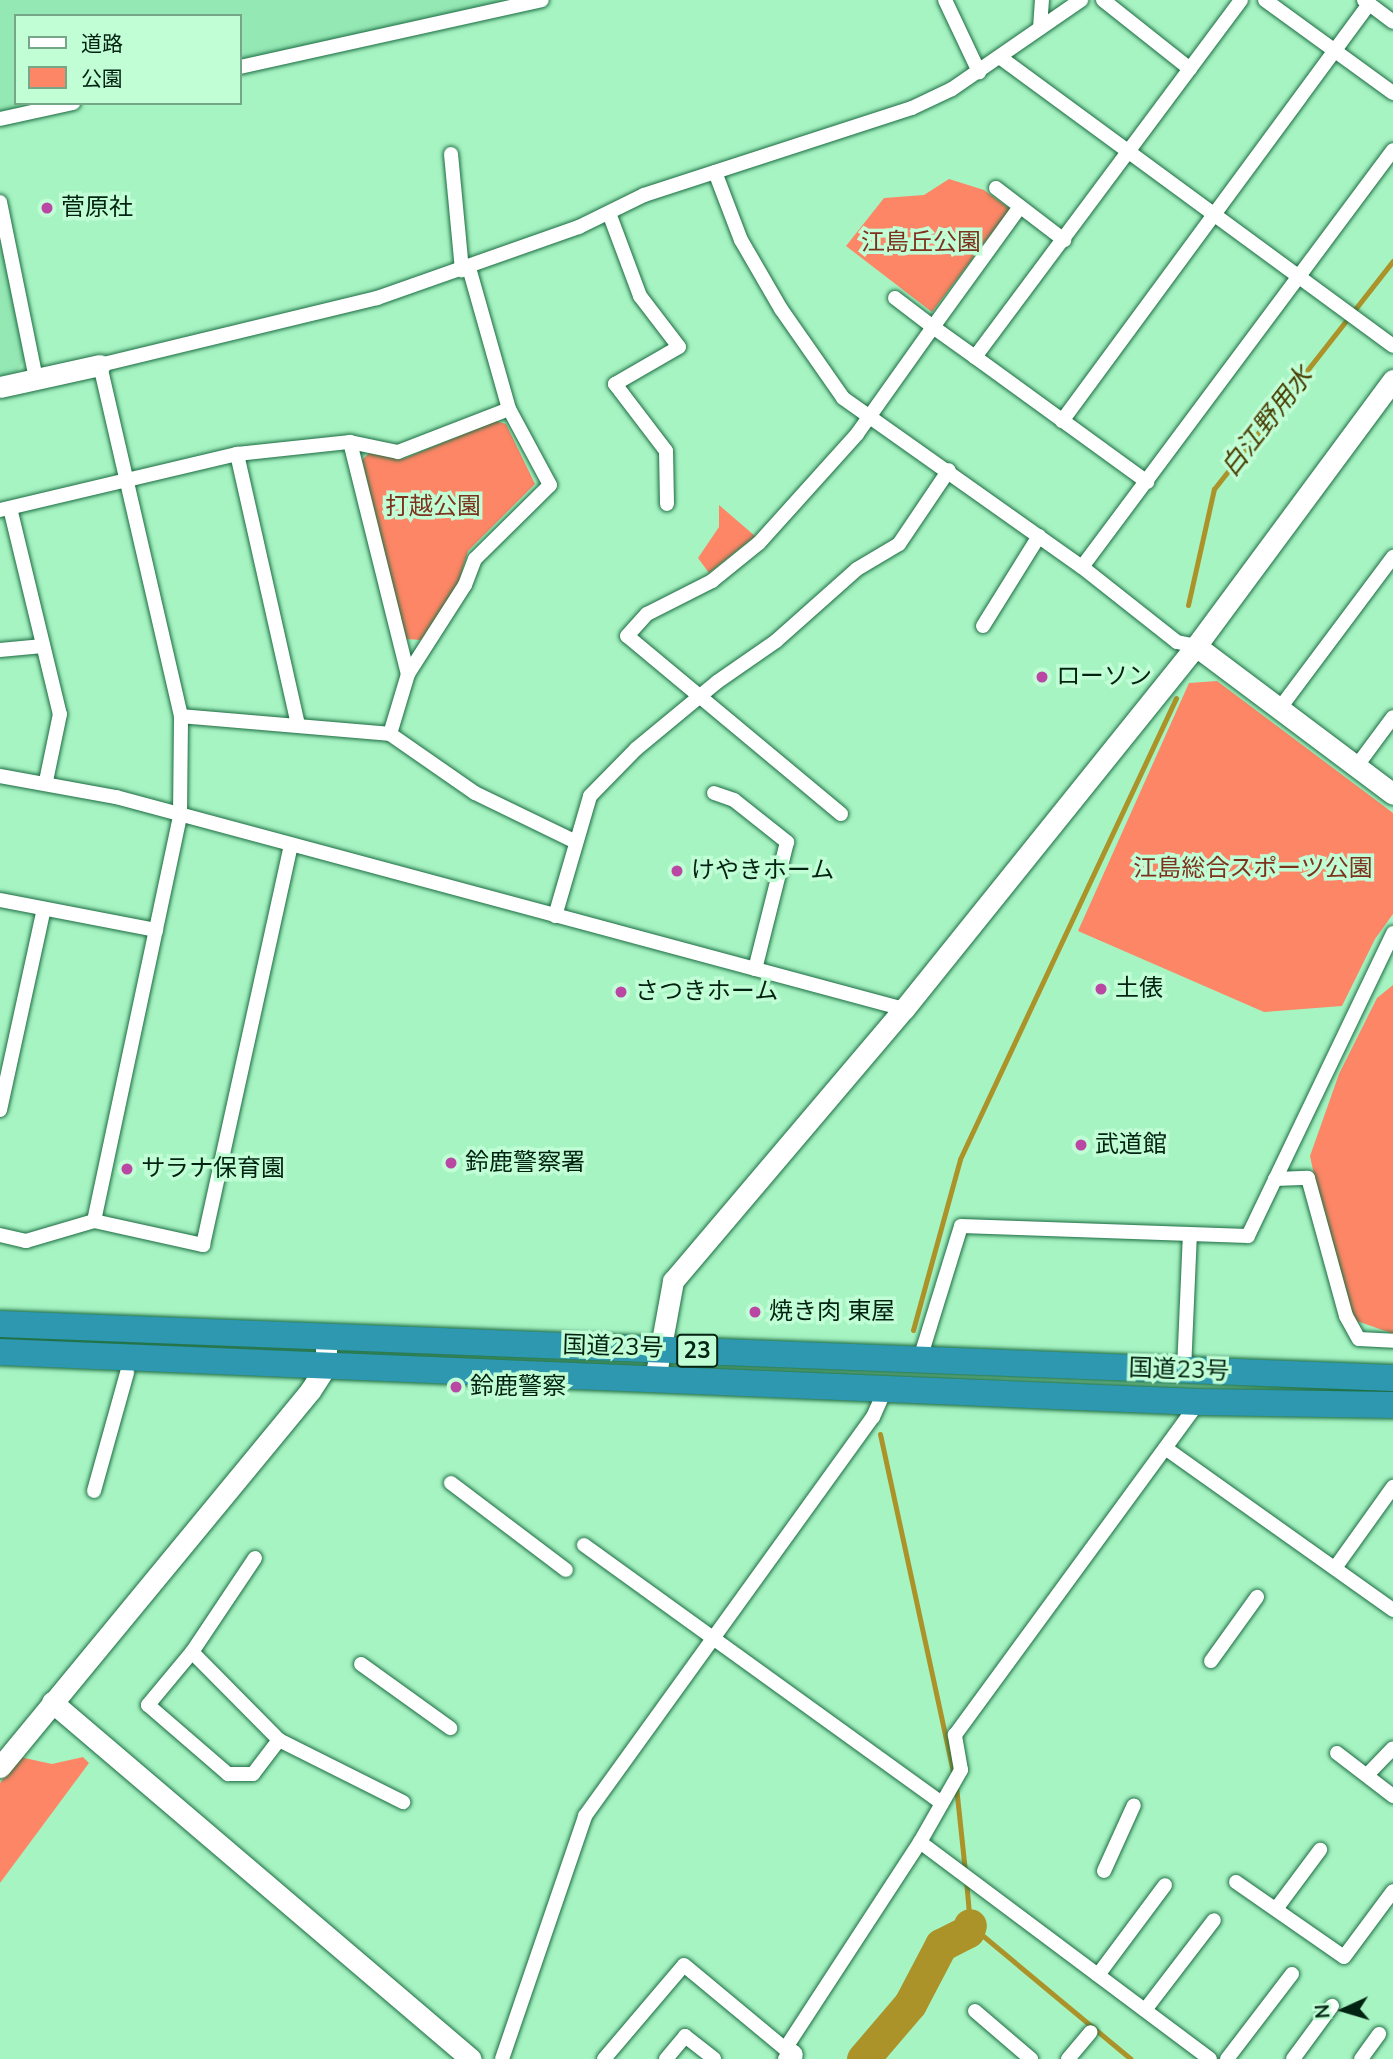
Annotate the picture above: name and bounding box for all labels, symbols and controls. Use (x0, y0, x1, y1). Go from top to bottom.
legend (14, 14, 242, 105)
text: 道路 (81, 30, 123, 58)
text: 公園 (81, 65, 123, 93)
place label: 菅原社 (61, 194, 133, 222)
marker: 菅原社 (39, 200, 55, 216)
park label: 江島丘公園 (861, 229, 981, 257)
water label: 白江野用水 (1215, 361, 1319, 483)
park label: 打越公園 (385, 493, 481, 521)
place label: ローソン (1056, 663, 1152, 691)
marker: ローソン (1034, 669, 1050, 685)
park label: 江島総合スポーツ公園 (1133, 855, 1373, 883)
place label: けやきホーム (691, 857, 835, 885)
marker: けやきホーム (669, 863, 685, 879)
place label: 土俵 (1115, 975, 1163, 1003)
place label: さつきホーム (635, 978, 779, 1006)
marker: 土俵 (1093, 981, 1109, 997)
marker: さつきホーム (613, 984, 629, 1000)
place label: 武道館 (1095, 1131, 1167, 1159)
marker: 武道館 (1073, 1137, 1089, 1153)
place label: 鈴鹿警察署 (465, 1149, 585, 1177)
place label: サラナ保育園 (141, 1155, 285, 1183)
marker: 鈴鹿警察署 (443, 1155, 459, 1171)
marker: サラナ保育園 (119, 1161, 135, 1177)
place label: 焼き肉 東屋 (769, 1298, 895, 1326)
marker: 焼き肉 東屋 (747, 1304, 763, 1320)
street label: 国道23号 (562, 1331, 664, 1363)
road number: 23 (676, 1332, 718, 1370)
street label: 国道23号 (1128, 1354, 1230, 1386)
place label: 鈴鹿警察 (470, 1373, 566, 1401)
marker: 鈴鹿警察 (448, 1379, 464, 1395)
north arrow (1309, 1975, 1379, 2045)
text: N (1310, 2003, 1337, 2019)

